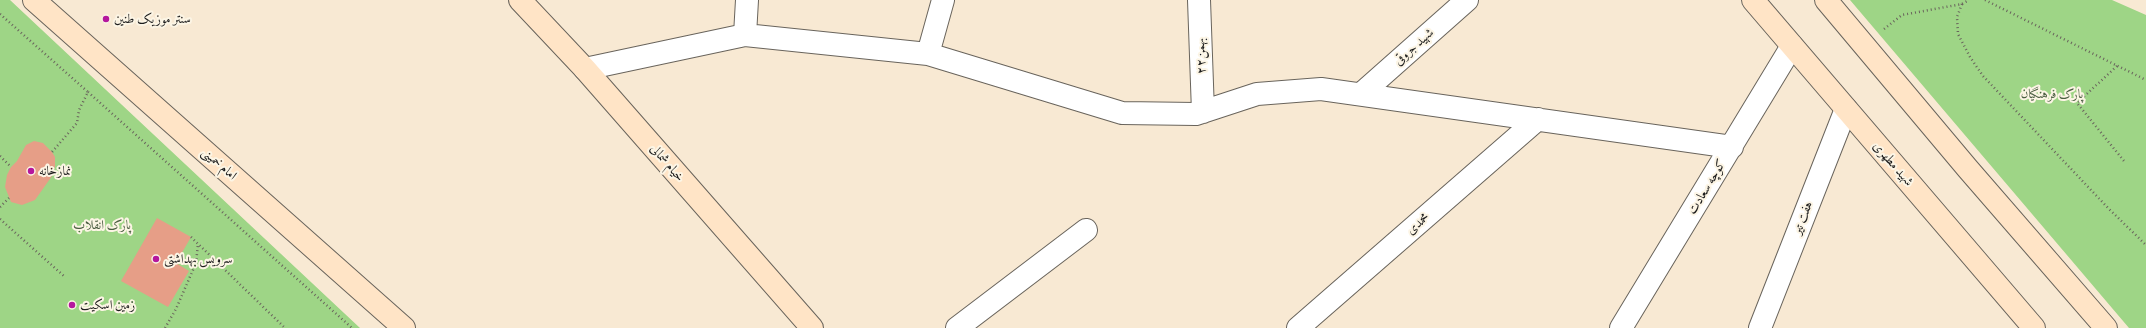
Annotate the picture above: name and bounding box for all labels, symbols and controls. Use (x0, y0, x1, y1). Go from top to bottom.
place label: سنتر موزیک طنین (114, 11, 191, 27)
marker: سنتر موزیک طنین (101, 14, 111, 24)
street label: شهید جروقی (1391, 25, 1437, 69)
street label: ۲۲بهمن (1193, 38, 1209, 74)
park label: پارک فرهنگیان (2021, 86, 2083, 102)
street label: شهید مطهری (1869, 138, 1917, 190)
street label: خیام شمالی (647, 141, 687, 185)
street label: امام خمینی (198, 145, 240, 183)
street label: کوچه سعادت (1684, 157, 1730, 217)
place label: نمازخانه (39, 163, 71, 179)
marker: نمازخانه (26, 166, 36, 176)
street label: هفت تير (1790, 199, 1816, 237)
street label: محمدی (1403, 210, 1433, 238)
park label: پارک انقلاب (73, 217, 131, 233)
place label: سرویس بهداشتی (164, 251, 233, 267)
marker: سرویس بهداشتی (151, 254, 161, 264)
place label: زمین اسکیت (80, 297, 135, 313)
marker: زمین اسکیت (67, 300, 77, 310)

